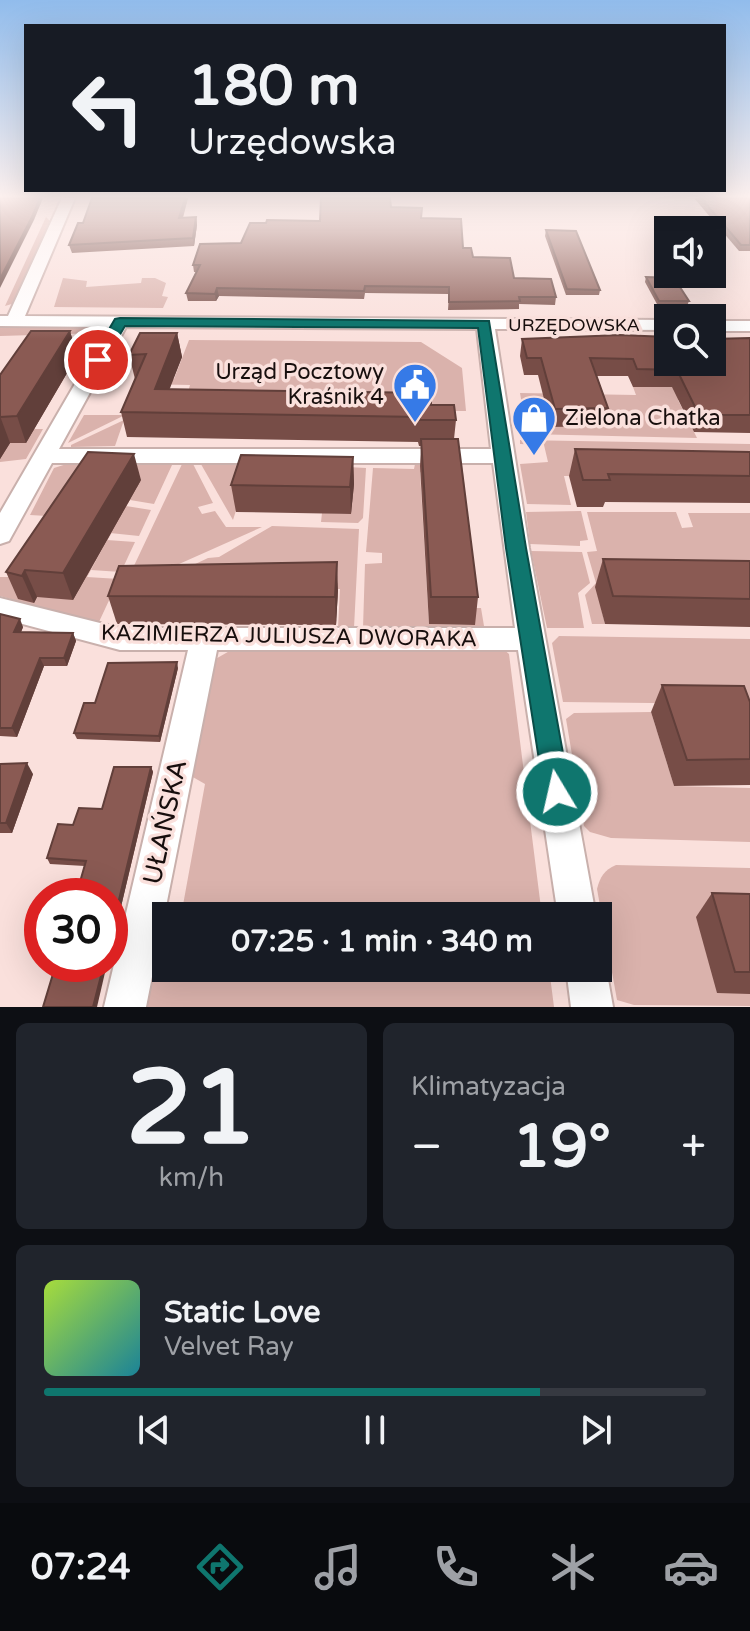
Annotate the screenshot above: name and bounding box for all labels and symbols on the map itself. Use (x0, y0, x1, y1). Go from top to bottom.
street label: URZĘDOWSKA (508, 314, 640, 336)
pin (64, 326, 132, 394)
place label: Urząd Pocztowy Kraśnik 4 (215, 359, 384, 410)
public building icon: Urząd Pocztowy Kraśnik 4 (391, 361, 439, 424)
shop icon: Zielona Chatka (510, 394, 558, 457)
place label: Zielona Chatka (565, 405, 721, 431)
street label: KAZIMIERZA JULIUSZA DWORAKA (101, 620, 477, 652)
position arrow (515, 750, 599, 834)
street label: UŁAŃSKA (137, 757, 193, 887)
speed limit sign: 30 (24, 878, 128, 982)

